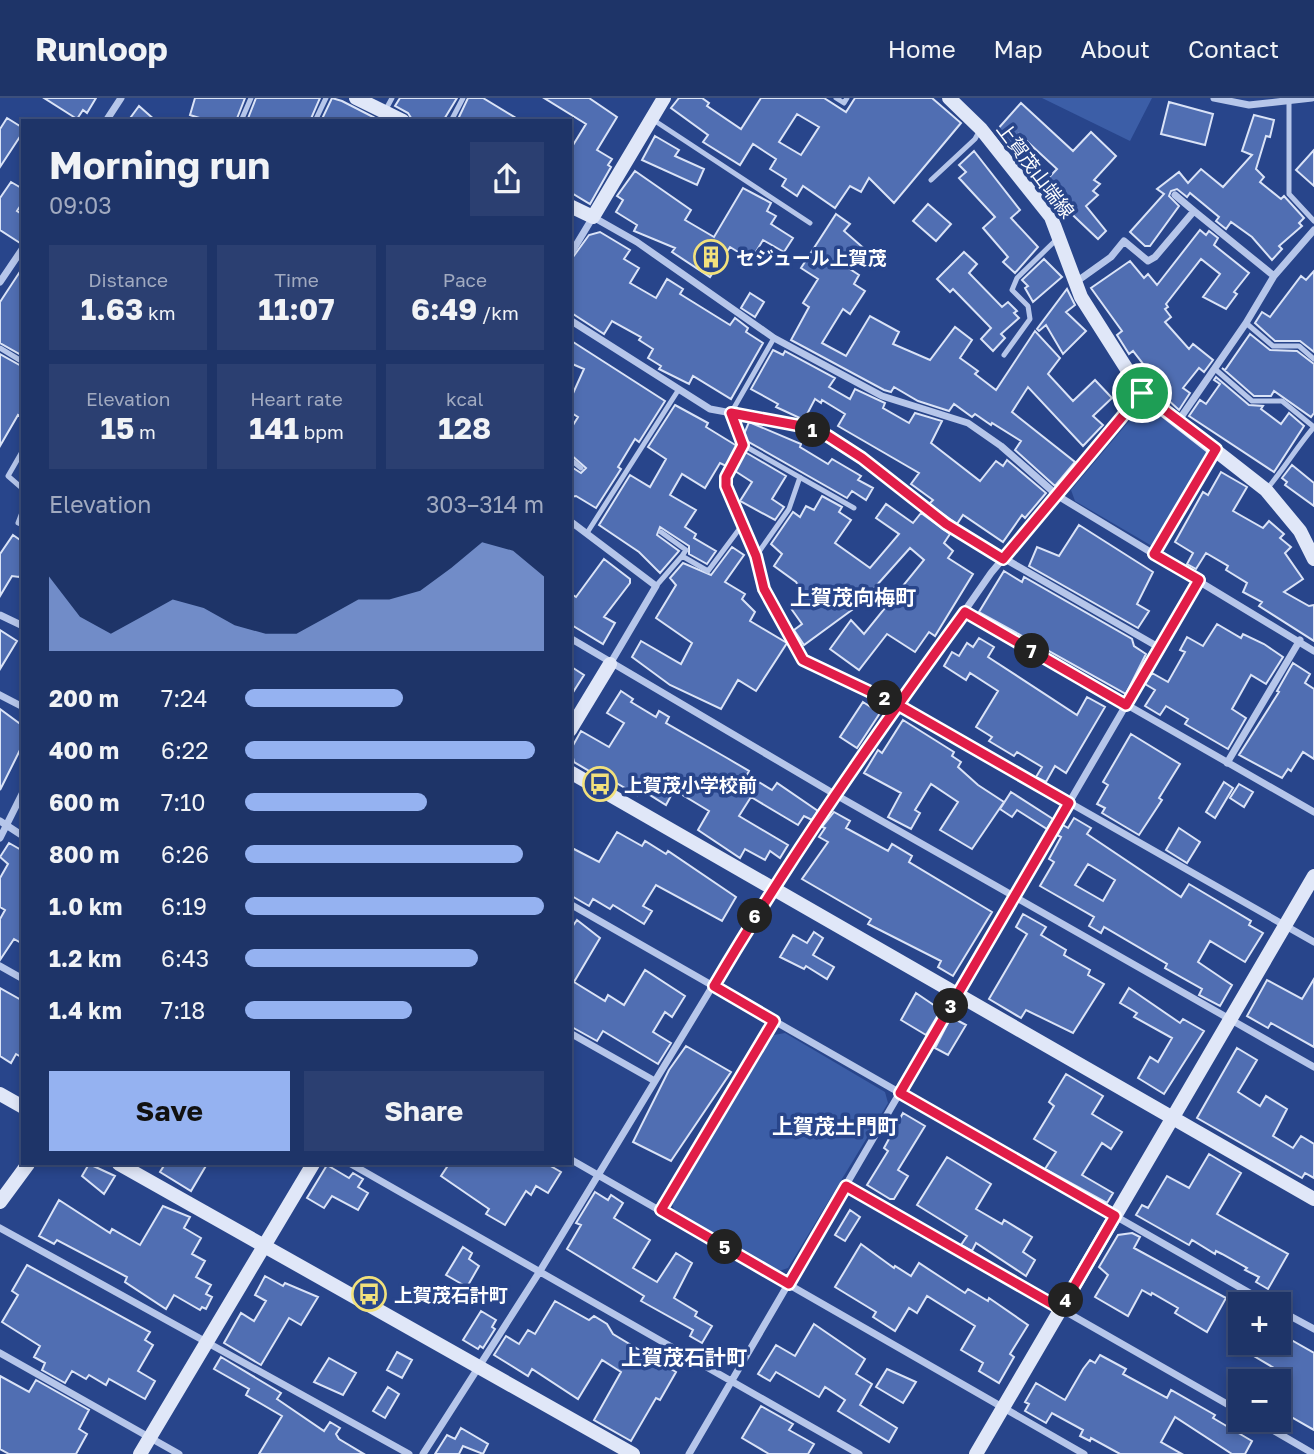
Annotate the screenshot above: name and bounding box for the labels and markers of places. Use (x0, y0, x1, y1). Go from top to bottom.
building icon: セジュール上賀茂 (692, 238, 730, 276)
place label: セジュール上賀茂 (736, 246, 887, 269)
pin (1112, 363, 1172, 423)
pin: 1 (796, 412, 830, 448)
pin: 7 (1014, 634, 1050, 668)
pin: 2 (868, 680, 903, 716)
bus stop icon: 上賀茂小学校前 (581, 765, 619, 803)
place label: 上賀茂小学校前 (624, 773, 757, 796)
pin: 6 (738, 898, 772, 934)
pin: 3 (934, 988, 968, 1024)
pin: 5 (708, 1230, 742, 1264)
bus stop icon: 上賀茂石計町 (350, 1275, 388, 1313)
pin: 4 (1048, 1282, 1084, 1318)
place label: 上賀茂石計町 (394, 1283, 508, 1306)

